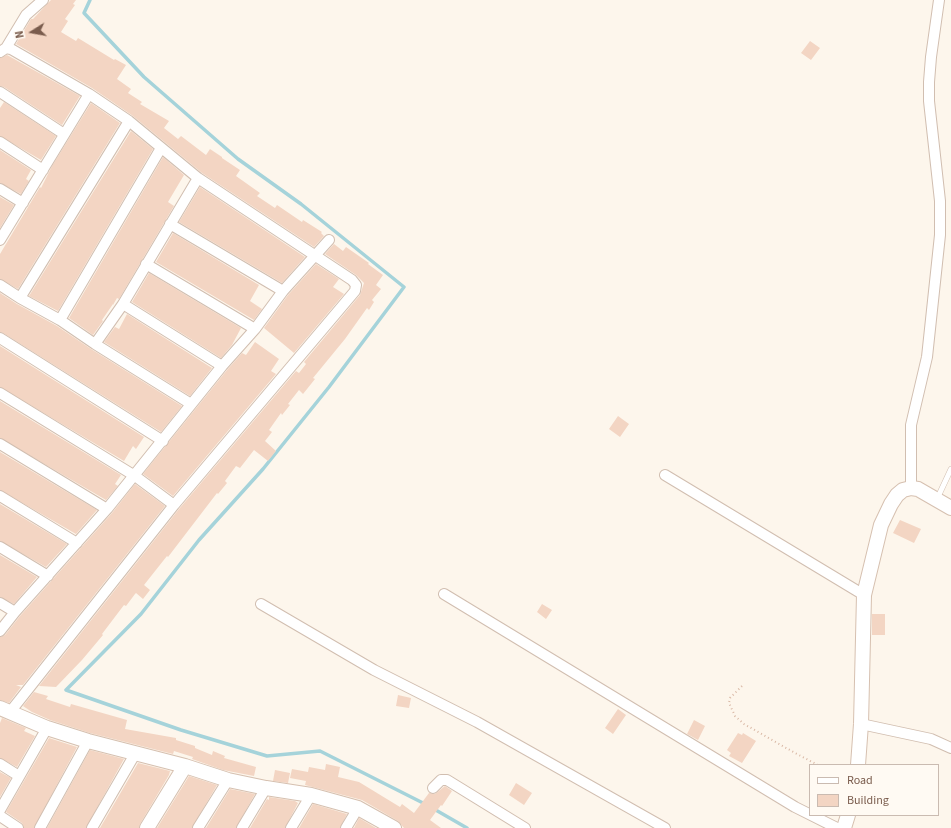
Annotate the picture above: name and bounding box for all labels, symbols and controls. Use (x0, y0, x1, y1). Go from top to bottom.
north arrow (12, 12, 52, 52)
text: N (12, 29, 28, 39)
legend (809, 764, 939, 816)
text: Road (847, 772, 873, 789)
text: Building (847, 792, 889, 809)

